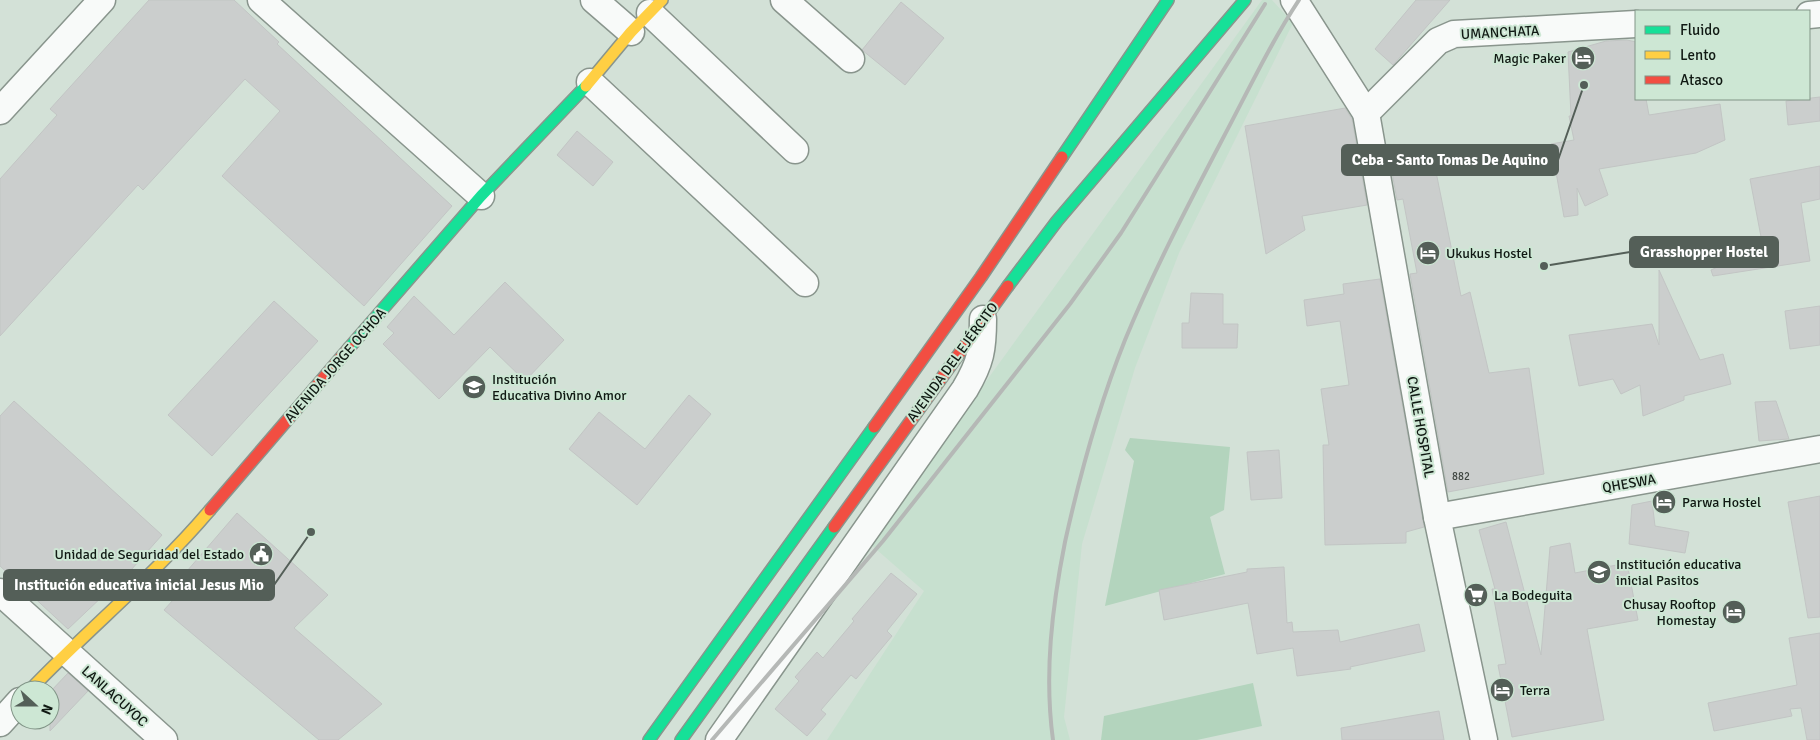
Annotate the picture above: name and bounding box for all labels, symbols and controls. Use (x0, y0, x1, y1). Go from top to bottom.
legend (1635, 10, 1810, 100)
text: Fluido (1680, 21, 1720, 39)
street label: UMANCHATA (1460, 22, 1540, 43)
hotel icon: Magic Paker (1570, 45, 1596, 71)
text: Lento (1680, 46, 1716, 64)
place label: Magic Paker (1493, 50, 1567, 67)
text: Atasco (1680, 71, 1723, 89)
callout: Ceba - Santo Tomas De Aquino (1342, 145, 1558, 175)
text: Ceba - Santo Tomas De Aquino (1352, 151, 1548, 169)
callout: Grasshopper Hostel (1630, 237, 1778, 267)
hotel icon: Ukukus Hostel (1415, 240, 1441, 266)
text: Grasshopper Hostel (1640, 243, 1768, 261)
place label: Ukukus Hostel (1446, 245, 1532, 262)
street label: AVENIDA DEL EJÉRCITO (903, 299, 1002, 425)
street label: AVENIDA JORGE OCHOA (281, 304, 390, 426)
place label: Institución Educativa Divino Amor (492, 371, 627, 404)
school or university icon: Institución Educativa Divino Amor (461, 374, 487, 400)
street label: CALLE HOSPITAL (1403, 375, 1438, 479)
house number: 882 (1452, 470, 1470, 483)
street label: QHESWA (1601, 470, 1658, 497)
hotel icon: Parwa Hostel (1651, 489, 1677, 515)
place label: Parwa Hostel (1682, 494, 1761, 511)
public building icon: Unidad de Seguridad del Estado (248, 541, 274, 567)
place label: Unidad de Seguridad del Estado (54, 546, 244, 563)
place label: Institución educativa inicial Pasitos (1616, 556, 1741, 589)
school or university icon: Institución educativa inicial Pasitos (1586, 559, 1612, 585)
callout: Institución educativa inicial Jesus Mio (4, 570, 274, 600)
text: Institución educativa inicial Jesus Mio (14, 576, 264, 594)
supermarket icon: La Bodeguita (1463, 582, 1489, 608)
place label: La Bodeguita (1494, 587, 1572, 604)
place label: Chusay Rooftop Homestay (1623, 596, 1716, 629)
hotel icon: Chusay Rooftop Homestay (1721, 599, 1747, 625)
street label: LANLACUYOC (78, 662, 151, 730)
hotel icon: Terra (1489, 677, 1515, 703)
north arrow (10, 680, 60, 730)
place label: Terra (1520, 682, 1550, 699)
text: N (37, 702, 56, 717)

